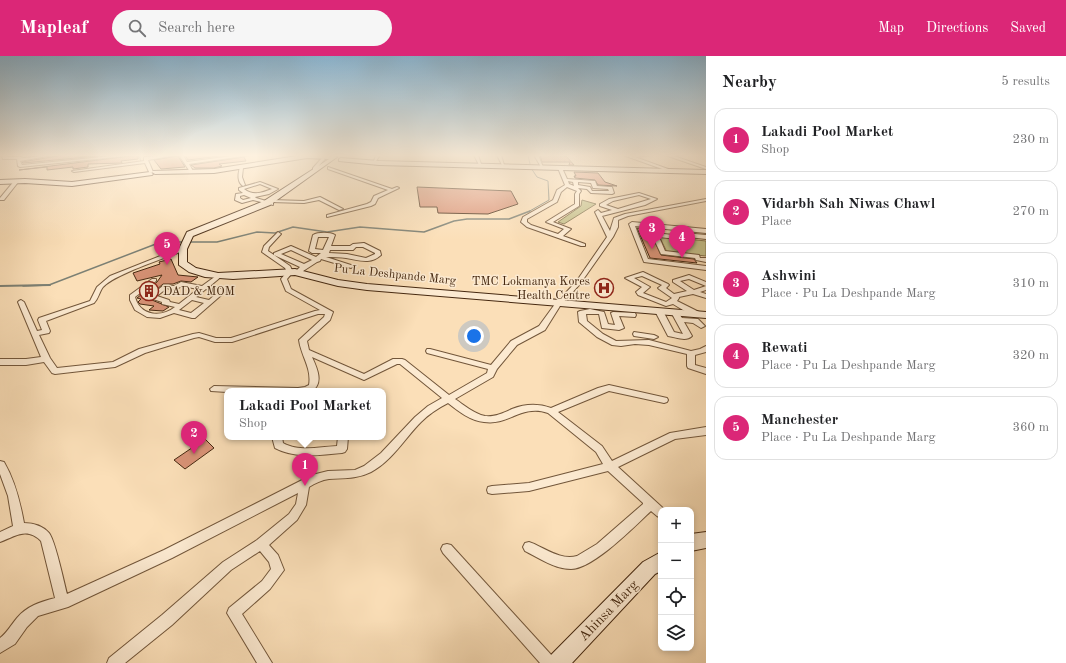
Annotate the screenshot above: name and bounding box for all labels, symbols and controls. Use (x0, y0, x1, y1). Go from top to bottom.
search box (112, 10, 392, 46)
icon: search (126, 17, 148, 39)
text: Mapleaf (20, 19, 88, 38)
text: Search here (158, 21, 235, 36)
text: Map (878, 21, 904, 35)
text: Directions (926, 21, 988, 35)
text: Saved (1010, 21, 1046, 35)
text: Nearby (722, 74, 777, 91)
text: 5 results (1001, 75, 1050, 88)
text: Lakadi Pool Market (761, 125, 894, 140)
text: 1 (732, 133, 740, 146)
text: 230 m (1012, 133, 1049, 146)
text: Shop (761, 143, 789, 156)
text: Vidarbh Sah Niwas Chawl (761, 197, 935, 212)
text: 2 (732, 205, 740, 218)
text: 270 m (1012, 205, 1049, 218)
text: Place (761, 215, 791, 228)
pin: 3 (639, 216, 665, 249)
pin: 4 (669, 225, 695, 258)
pin: 5 (154, 232, 180, 265)
street label: Pu La Deshpande Marg (333, 263, 457, 287)
text: Ashwini (761, 269, 816, 284)
place label: TMC Lokmanya Kores Health Centre (472, 276, 590, 302)
hospital icon: TMC Lokmanya Kores Health Centre (593, 277, 615, 299)
text: 3 (732, 277, 740, 290)
text: 310 m (1012, 277, 1049, 290)
building icon: DAD & MOM (138, 280, 160, 302)
place label: DAD & MOM (163, 286, 235, 298)
text: Place · Pu La Deshpande Marg (761, 287, 936, 300)
your location (464, 326, 484, 346)
text: Rewati (761, 341, 808, 356)
text: 4 (732, 349, 740, 362)
text: 320 m (1012, 349, 1049, 362)
text: Place · Pu La Deshpande Marg (761, 359, 936, 372)
popup (224, 388, 386, 440)
text: Lakadi Pool Market (239, 399, 371, 414)
text: Manchester (761, 413, 838, 428)
text: Shop (239, 417, 267, 430)
pin: 2 (181, 421, 207, 454)
text: 5 (732, 421, 740, 434)
text: 360 m (1012, 421, 1049, 434)
text: Place · Pu La Deshpande Marg (761, 431, 936, 444)
pin: 1 (292, 453, 318, 486)
map controls (658, 507, 694, 651)
button: + (658, 507, 694, 543)
button: − (658, 543, 694, 579)
street label: Ahinsa Marg (576, 577, 641, 644)
button: locate (658, 579, 694, 615)
button: layers (658, 615, 694, 651)

